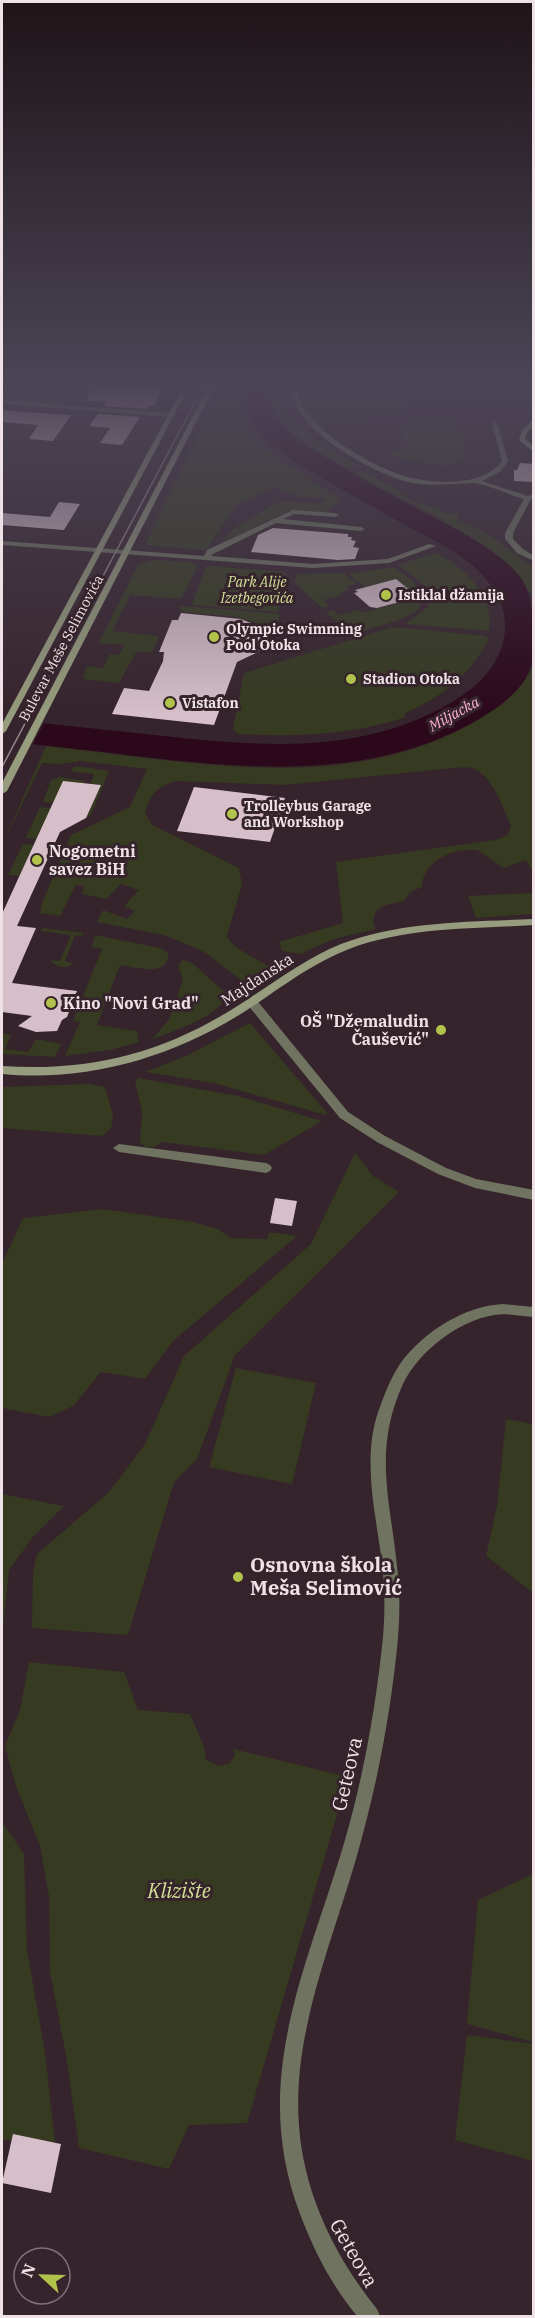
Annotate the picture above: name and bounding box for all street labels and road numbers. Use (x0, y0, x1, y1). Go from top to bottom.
street label: Bulevar Meše Selimovića (15, 571, 107, 724)
street label: Majdanska (217, 948, 297, 1010)
street label: Geteova (325, 1734, 368, 1814)
street label: Geteova (324, 2213, 385, 2292)

